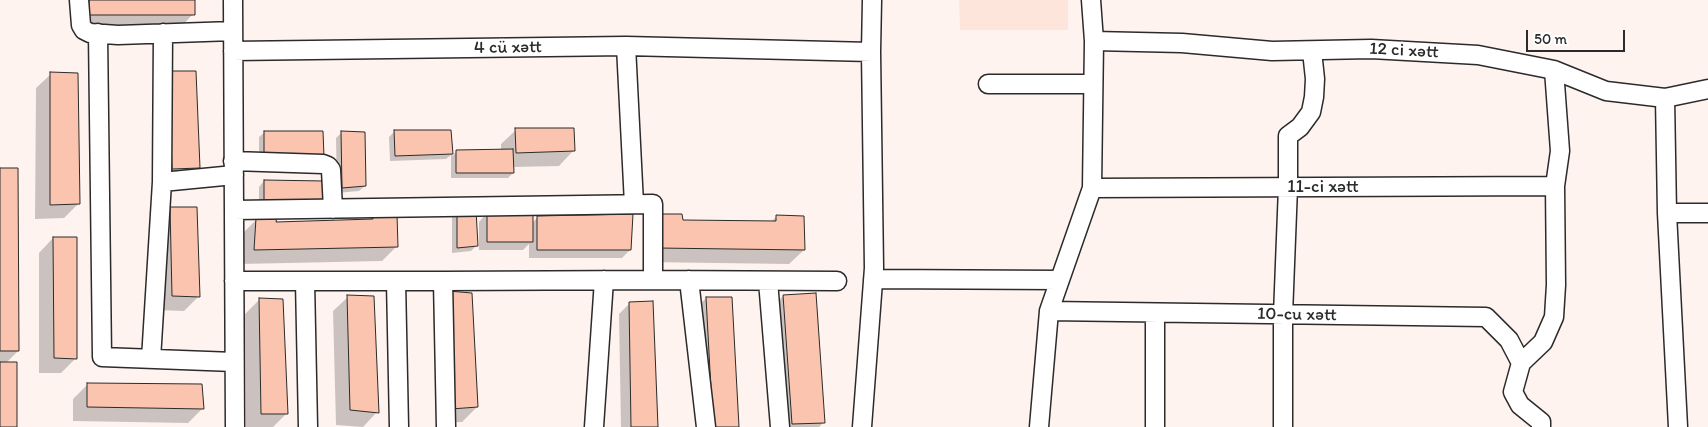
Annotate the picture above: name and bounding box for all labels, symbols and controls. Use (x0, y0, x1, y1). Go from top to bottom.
scale bar (1528, 20, 1627, 52)
text: 50 m (1534, 30, 1567, 48)
street label: 4 cü xətt (474, 37, 542, 59)
street label: 12 ci xətt (1369, 38, 1439, 64)
street label: 11-ci xətt (1287, 176, 1359, 198)
street label: 10-cu xətt (1257, 304, 1337, 326)

